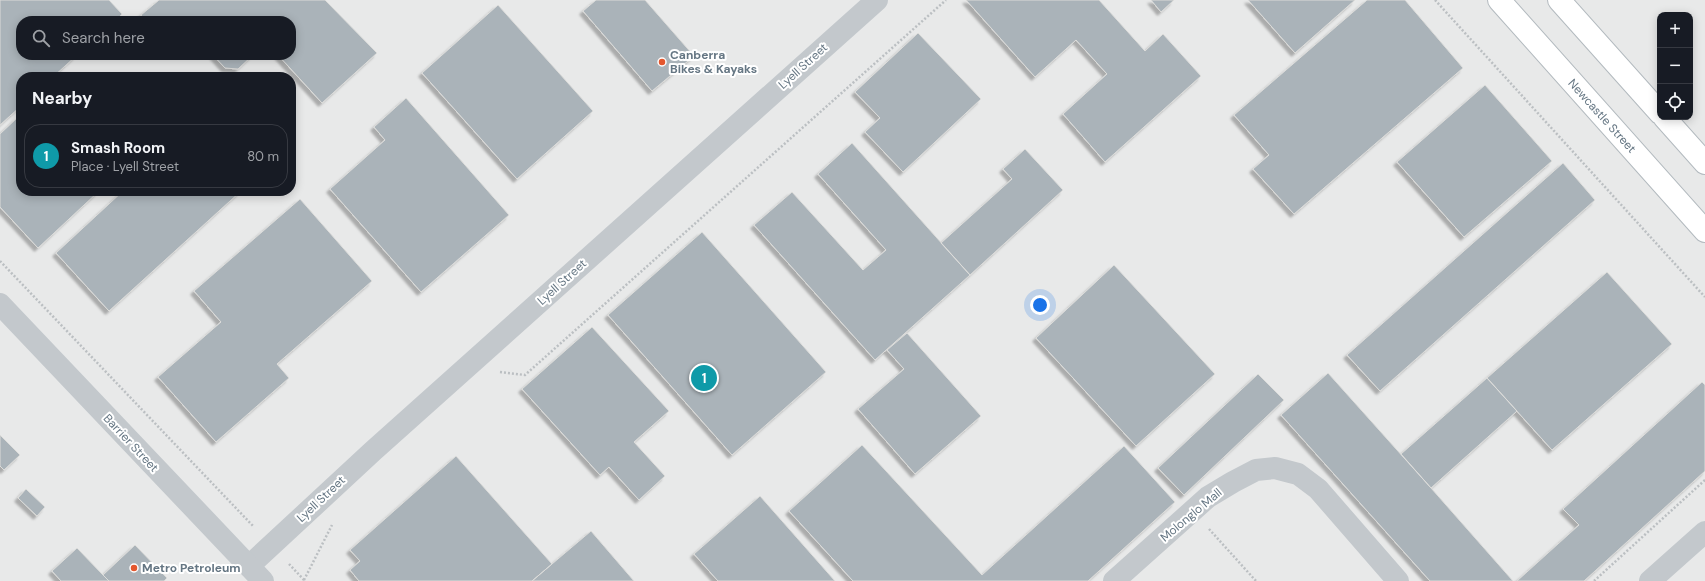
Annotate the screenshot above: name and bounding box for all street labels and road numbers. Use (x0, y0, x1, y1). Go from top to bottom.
street label: Lyell Street (775, 39, 831, 92)
street label: Newcastle Street (1564, 76, 1640, 157)
street label: Lyell Street (534, 255, 590, 308)
street label: Barrier Street (100, 410, 162, 476)
street label: Lyell Street (293, 472, 349, 526)
street label: Molonglo Mall (1157, 485, 1225, 545)

